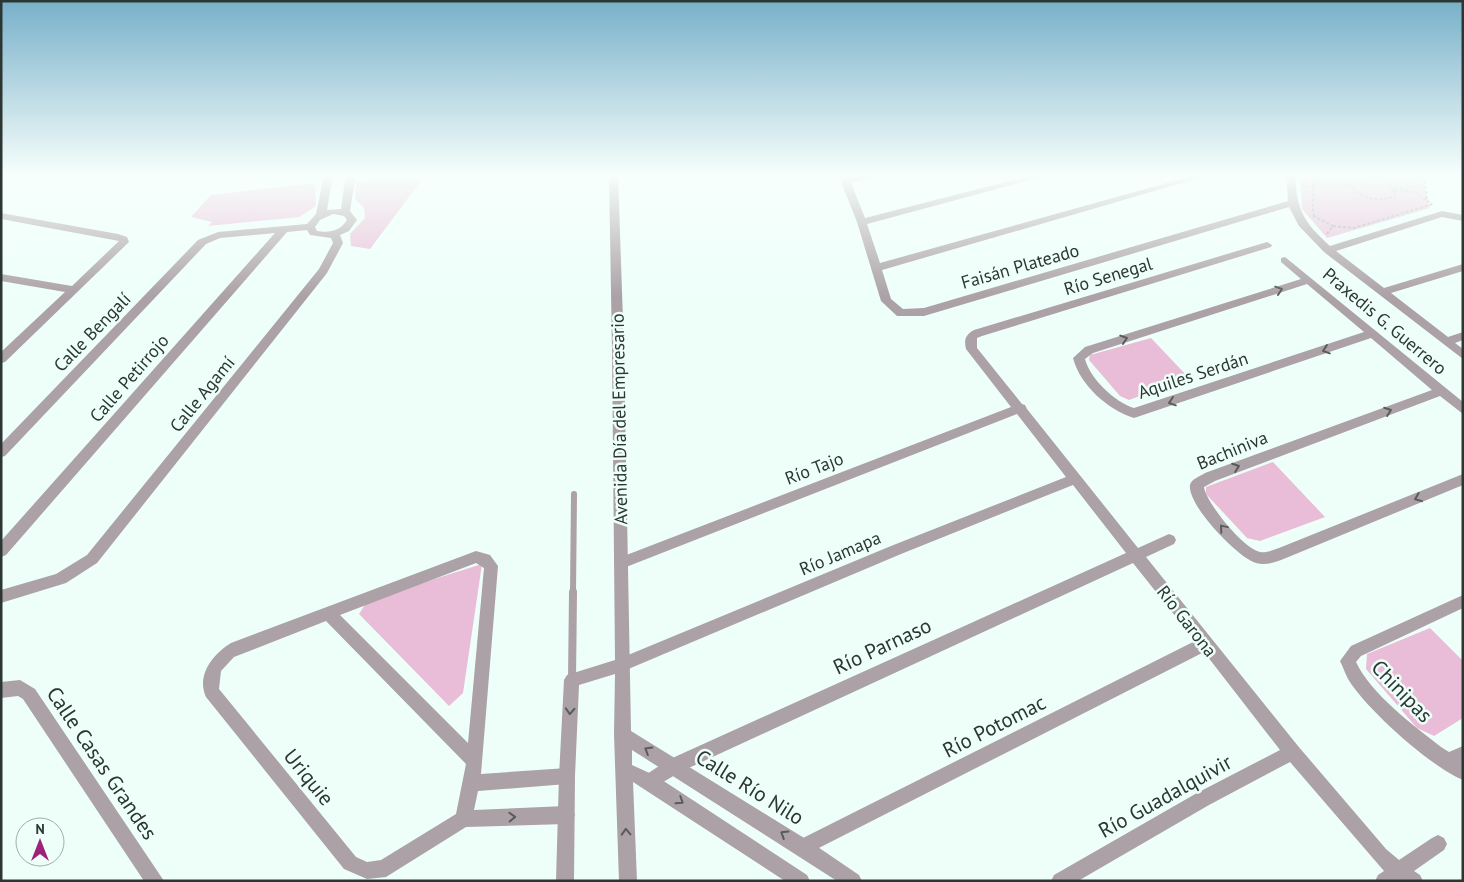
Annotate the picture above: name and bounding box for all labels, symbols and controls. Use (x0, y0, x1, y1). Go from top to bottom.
street label: Faisán Plateado (958, 238, 1082, 294)
street label: Río Senegal (1061, 251, 1156, 300)
street label: Praxedis G. Guerrero (1318, 262, 1452, 380)
one-way arrow (1274, 286, 1282, 296)
street label: Calle Bengalí (48, 287, 136, 377)
street label: Avenida Día del Empresario (606, 313, 632, 525)
street label: Calle Petirrojo (85, 329, 173, 427)
one-way arrow (1119, 335, 1127, 345)
one-way arrow (1322, 344, 1330, 354)
street label: Aquiles Serdán (1135, 346, 1251, 404)
street label: Calle Agamí (164, 351, 240, 437)
one-way arrow (1168, 396, 1176, 406)
one-way arrow (1384, 407, 1392, 417)
street label: Bachiniva (1193, 425, 1271, 475)
street label: Río Tajo (782, 446, 846, 490)
one-way arrow (1231, 463, 1240, 473)
one-way arrow (1414, 492, 1423, 502)
one-way arrow (1221, 525, 1229, 534)
street label: Río Jamapa (796, 526, 884, 580)
street label: Río Garona (1152, 581, 1222, 661)
street label: Río Parnaso (829, 612, 935, 680)
street label: Chinipas (1366, 654, 1438, 728)
street label: Calle Casas Grandes (41, 681, 163, 845)
street label: Río Potomac (938, 689, 1050, 763)
one-way arrow (564, 708, 575, 716)
street label: Uriquie (278, 743, 340, 811)
street label: Calle Río Nilo (691, 743, 809, 831)
one-way arrow (644, 747, 653, 757)
street label: Río Guadalquivir (1094, 748, 1236, 844)
one-way arrow (675, 795, 684, 805)
one-way arrow (509, 812, 517, 822)
north arrow (15, 817, 65, 867)
text: N (35, 820, 45, 838)
one-way arrow (620, 828, 631, 836)
one-way arrow (780, 831, 789, 841)

